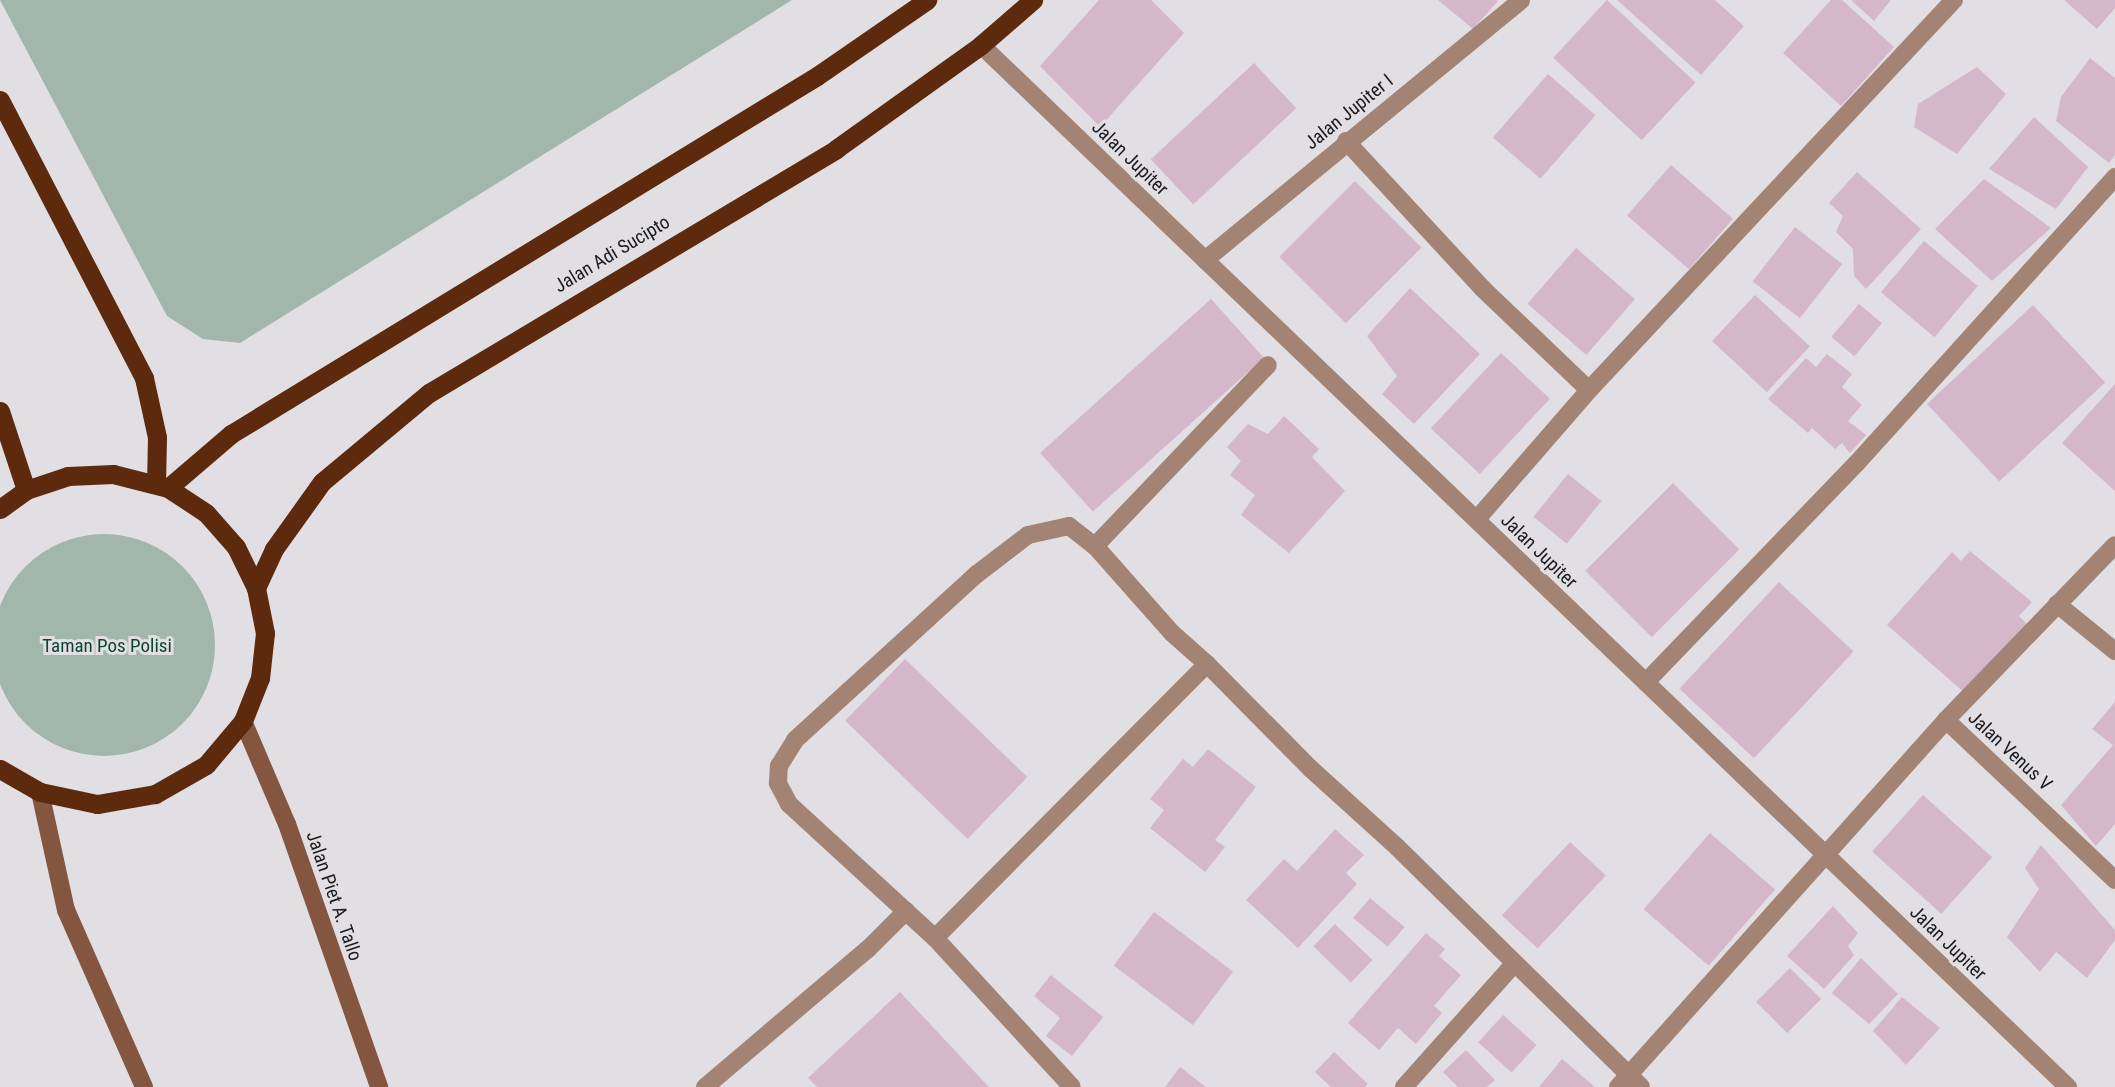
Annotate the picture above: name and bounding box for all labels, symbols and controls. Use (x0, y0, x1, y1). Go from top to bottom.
street label: Jalan Jupiter I (1300, 70, 1398, 154)
street label: Jalan Jupiter (1087, 116, 1173, 200)
street label: Jalan Adi Sucipto (550, 211, 674, 297)
street label: Jalan Jupiter (1496, 509, 1582, 593)
park label: Taman Pos Polisi (42, 635, 172, 657)
street label: Jalan Venus V (1963, 706, 2057, 796)
street label: Jalan Piet A. Tallo (301, 828, 367, 964)
street label: Jalan Jupiter (1905, 901, 1991, 985)

